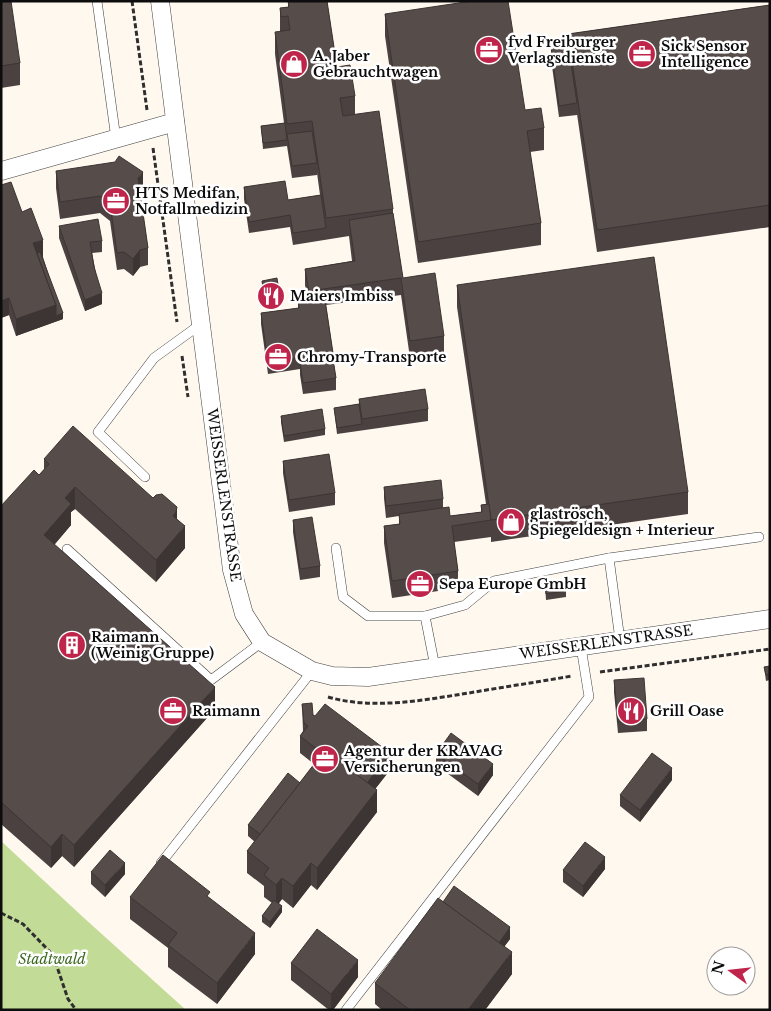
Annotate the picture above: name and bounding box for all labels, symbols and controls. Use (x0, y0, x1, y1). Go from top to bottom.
place label: fvd Freiburger Verlagsdienste (507, 33, 616, 67)
office icon: fvd Freiburger Verlagsdienste (474, 35, 504, 65)
place label: Sick Sensor Intelligence (661, 37, 749, 71)
office icon: Sick Sensor Intelligence (627, 39, 657, 69)
place label: A. Jaber Gebrauchtwagen (312, 47, 438, 81)
shop icon: A. Jaber Gebrauchtwagen (279, 49, 309, 79)
place label: HTS Medifan, Notfallmedizin (135, 184, 248, 218)
office icon: HTS Medifan, Notfallmedizin (101, 186, 131, 216)
restaurant icon: Maiers Imbiss (256, 281, 286, 311)
place label: Maiers Imbiss (290, 287, 394, 305)
office icon: Chromy-Transporte (263, 342, 293, 372)
place label: Chromy-Transporte (297, 348, 446, 366)
street label: WEISSERLENSTRASSE (203, 406, 245, 583)
place label: glaströsch, Spiegeldesign + Interieur (530, 505, 714, 539)
shop icon: glaströsch, Spiegeldesign + Interieur (496, 507, 526, 537)
office icon: Sepa Europe GmbH (405, 569, 435, 599)
place label: Sepa Europe GmbH (439, 575, 587, 593)
street label: WEISSERLENSTRASSE (517, 621, 694, 663)
place label: Raimann (Weinig Gruppe) (91, 628, 214, 662)
building icon: Raimann (Weinig Gruppe) (57, 630, 87, 660)
office icon: Raimann (158, 696, 188, 726)
restaurant icon: Grill Oase (616, 696, 646, 726)
place label: Raimann (192, 702, 260, 720)
place label: Grill Oase (650, 702, 724, 720)
place label: Agentur der KRAVAG Versicherungen (343, 742, 503, 776)
office icon: Agentur der KRAVAG Versicherungen (310, 744, 340, 774)
north arrow (706, 946, 756, 996)
park label: Stadtwald (18, 950, 86, 968)
text: N (708, 959, 729, 976)

